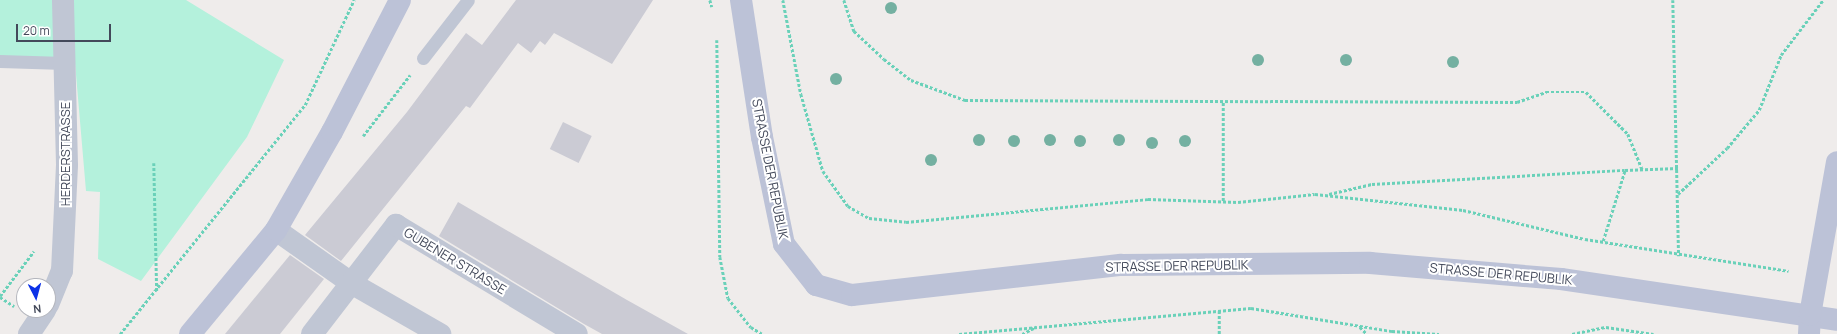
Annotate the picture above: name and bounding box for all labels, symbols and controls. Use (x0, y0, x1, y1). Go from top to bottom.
scale bar (18, 16, 113, 42)
text: 20 m (23, 22, 50, 39)
street label: STRASSE DER REPUBLIK (749, 97, 791, 241)
street label: HERDERSTRASSE (57, 102, 73, 206)
street label: GUBENER STRASSE (401, 224, 509, 298)
street label: STRASSE DER REPUBLIK (1105, 257, 1249, 275)
street label: STRASSE DER REPUBLIK (1429, 260, 1573, 288)
north arrow (16, 278, 56, 318)
text: N (32, 302, 42, 317)

